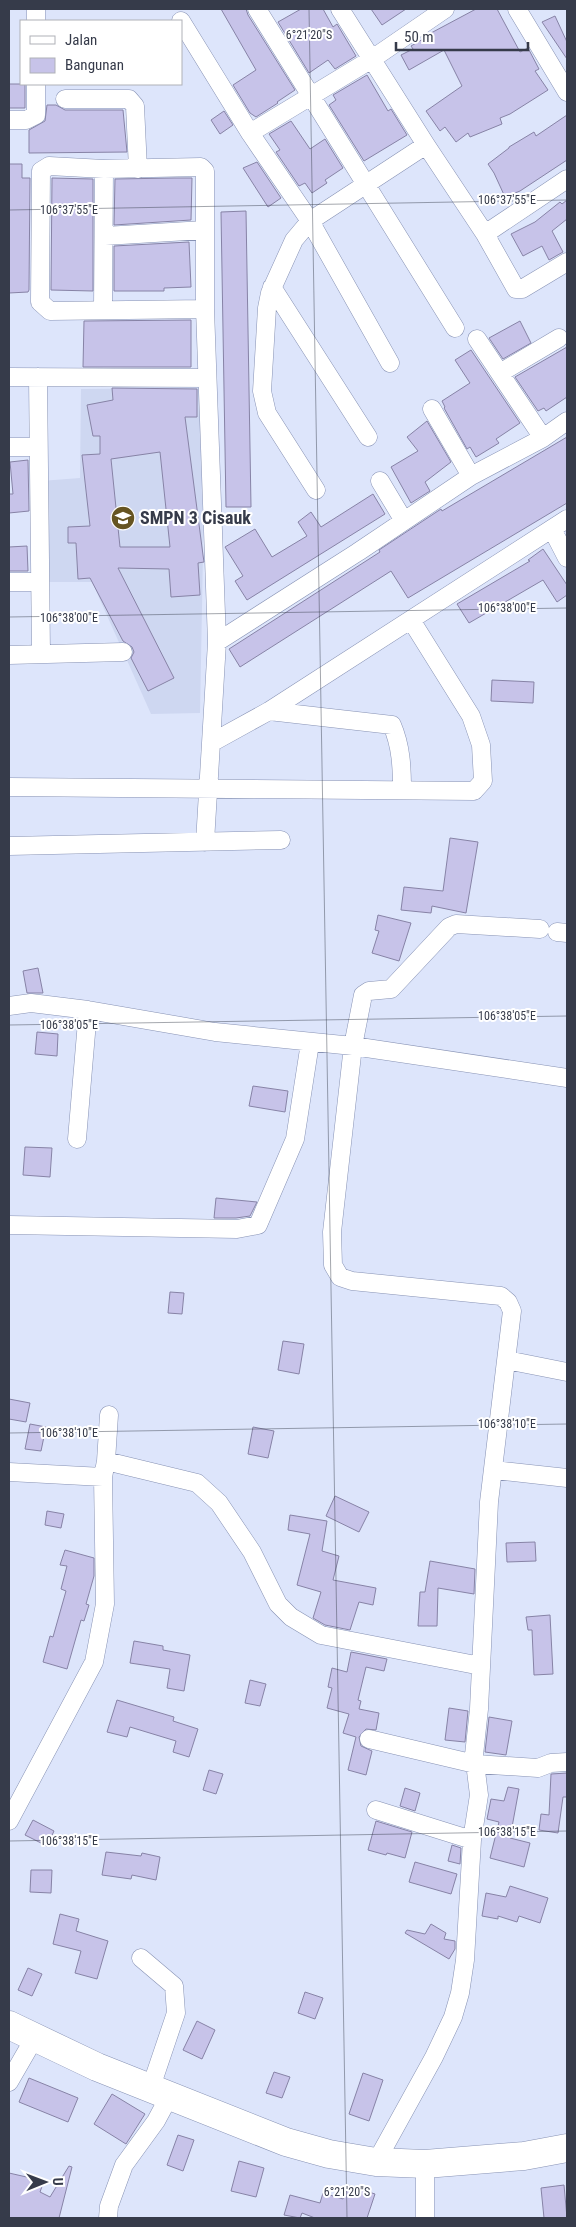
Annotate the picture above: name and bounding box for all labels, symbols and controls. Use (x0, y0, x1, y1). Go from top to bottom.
legend (20, 20, 182, 85)
scale bar (396, 20, 528, 52)
text: 6°21'20"S (286, 28, 332, 42)
text: 50 m (404, 28, 434, 46)
text: Jalan (65, 31, 97, 49)
text: Bangunan (65, 56, 124, 74)
text: 106°37'55"E (478, 193, 536, 207)
text: 106°37'55"E (40, 203, 98, 217)
school or university icon: SMPN 3 Cisauk (110, 505, 136, 531)
place label: SMPN 3 Cisauk (140, 507, 251, 528)
text: 106°38'00"E (478, 601, 536, 615)
text: 106°38'00"E (40, 611, 98, 625)
text: 106°38'05"E (478, 1009, 536, 1023)
text: 106°38'05"E (40, 1018, 98, 1032)
text: 106°38'10"E (478, 1417, 536, 1431)
text: 106°38'10"E (40, 1426, 98, 1440)
text: 106°38'15"E (478, 1825, 536, 1839)
text: 106°38'15"E (40, 1834, 98, 1848)
north arrow (20, 2157, 70, 2207)
text: U (50, 2178, 66, 2186)
text: 6°21'20"S (324, 2185, 370, 2199)

